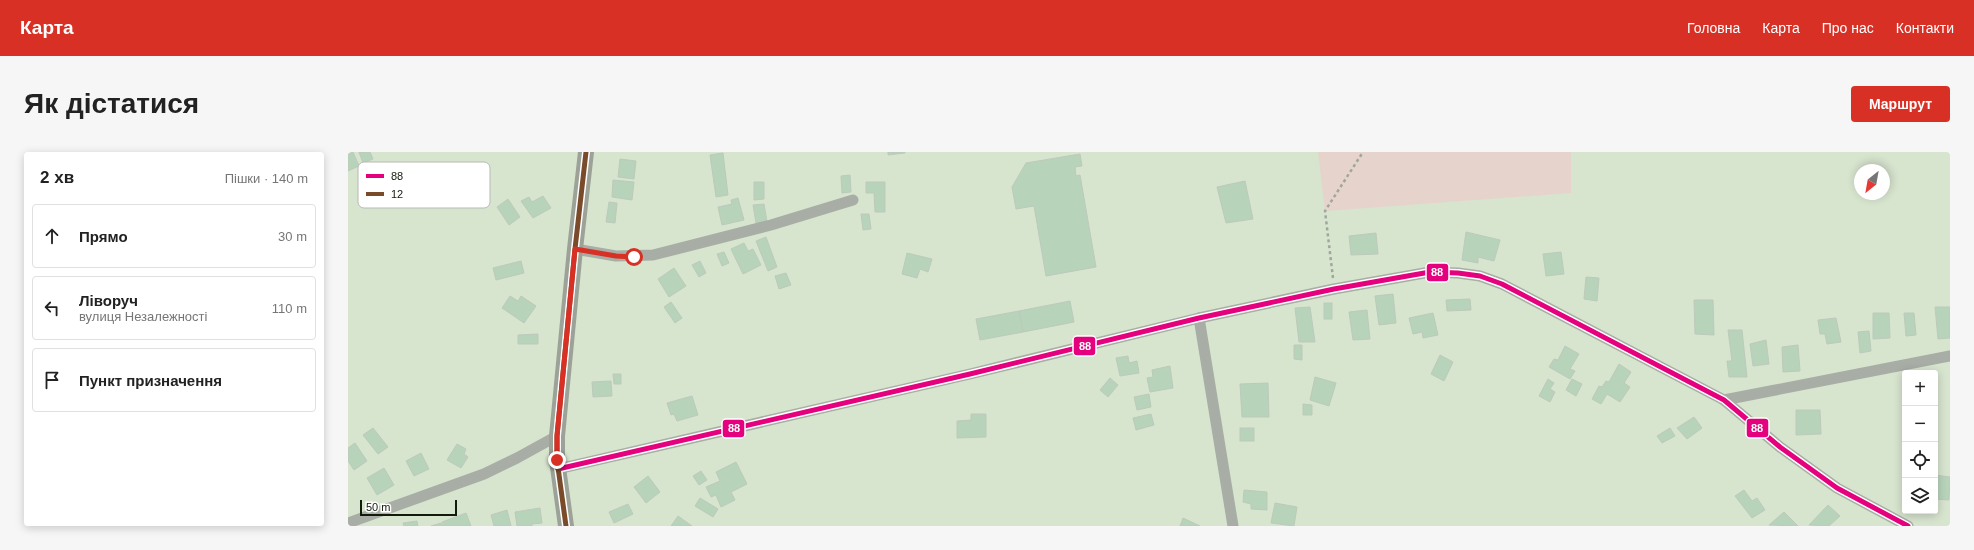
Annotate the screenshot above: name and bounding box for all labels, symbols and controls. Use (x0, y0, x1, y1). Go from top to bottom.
text: Карта (20, 17, 74, 38)
text: Головна (1687, 20, 1740, 36)
text: Карта (1762, 20, 1800, 36)
text: Про нас (1822, 20, 1874, 36)
text: Контакти (1896, 20, 1954, 36)
button: Маршрут (1851, 86, 1950, 122)
text: Як дістатися (24, 88, 199, 119)
legend (358, 162, 490, 208)
north arrow (1854, 164, 1890, 200)
text: 2 хв (40, 168, 74, 187)
text: 88 (391, 170, 403, 182)
text: Пішки · 140 m (225, 171, 308, 186)
text: 12 (391, 188, 403, 200)
icon: ahead (41, 225, 63, 247)
text: Прямо (79, 228, 128, 245)
text: 30 m (278, 229, 307, 244)
route start (625, 248, 643, 266)
line badge: 88 (1426, 263, 1449, 282)
text: 88 (1431, 266, 1443, 278)
text: Ліворуч (79, 292, 138, 309)
icon: left (41, 297, 63, 319)
text: 110 m (272, 301, 307, 316)
text: вулиця Незалежності (79, 309, 207, 324)
line badge: 88 (1073, 336, 1096, 356)
text: 88 (1079, 340, 1091, 352)
icon: arrive (41, 369, 63, 391)
map controls (1902, 370, 1938, 514)
button: + (1902, 370, 1938, 406)
text: Пункт призначення (79, 372, 222, 389)
button: − (1902, 406, 1938, 442)
line badge: 88 (1746, 418, 1769, 438)
line badge: 88 (722, 419, 745, 438)
text: 88 (728, 422, 740, 434)
text: 88 (1751, 422, 1763, 434)
button: locate (1902, 442, 1938, 478)
route end (548, 451, 566, 469)
button: layers (1902, 478, 1938, 514)
scale bar (360, 498, 457, 517)
text: 50 m (366, 501, 390, 513)

